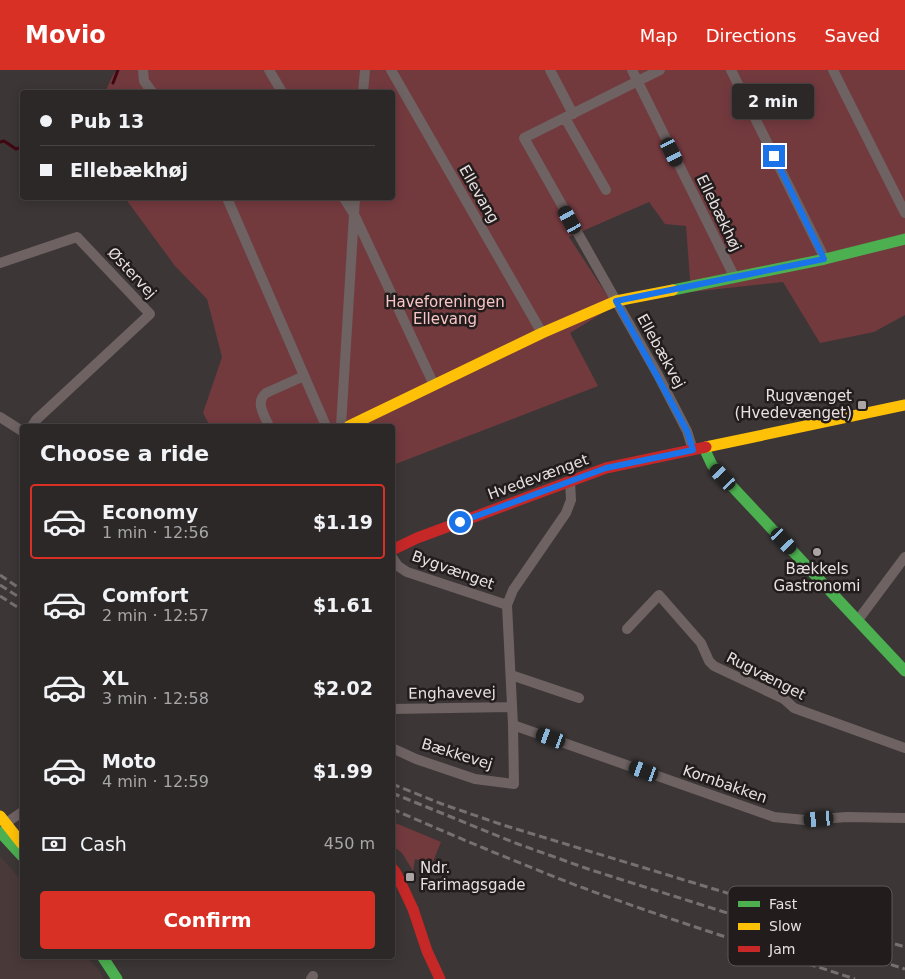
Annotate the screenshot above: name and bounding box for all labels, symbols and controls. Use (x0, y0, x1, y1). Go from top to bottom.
text: Movio (25, 21, 106, 49)
text: Map (640, 25, 678, 46)
text: Directions (706, 25, 796, 46)
text: Saved (824, 25, 880, 46)
callout: 2 min (733, 83, 815, 118)
text: 2 min (748, 92, 798, 111)
text: Pub 13 (70, 110, 144, 132)
car (658, 135, 685, 169)
route end (763, 145, 785, 167)
text: Ellebækhøj (70, 159, 188, 181)
street label: Ellevang (455, 162, 503, 226)
street label: Ellebækhøj (693, 172, 745, 254)
car (556, 203, 583, 237)
street label: Østervej (104, 244, 160, 302)
park label: Haveforeningen Ellevang (385, 293, 505, 328)
street label: Ellebækvej (633, 311, 689, 391)
place label: Rugvænget (Hvedevænget) (734, 387, 852, 422)
marker: Rugvænget (Hvedevænget) (856, 399, 868, 411)
text: Choose a ride (40, 441, 209, 466)
street label: Hvedevænget (485, 450, 591, 504)
car (707, 461, 738, 493)
icon: car (42, 499, 87, 544)
text: Economy (102, 501, 198, 523)
text: $1.19 (313, 511, 373, 533)
route start (449, 511, 471, 533)
text: 1 min · 12:56 (102, 523, 209, 542)
car (768, 525, 799, 557)
marker: Bækkels Gastronomi (811, 546, 823, 558)
street label: Bygvænget (409, 547, 497, 593)
place label: Bækkels Gastronomi (774, 560, 861, 595)
icon: car (42, 582, 87, 627)
text: Comfort (102, 584, 189, 606)
text: $1.61 (313, 594, 373, 616)
text: 2 min · 12:57 (102, 606, 209, 625)
street label: Rugvænget (723, 648, 809, 704)
icon: car (42, 665, 87, 710)
text: XL (102, 667, 129, 689)
text: $2.02 (313, 677, 373, 699)
street label: Enghavevej (408, 683, 496, 703)
text: 3 min · 12:58 (102, 689, 209, 708)
car (534, 726, 567, 750)
street label: Bækkevej (419, 735, 495, 773)
icon: car (42, 748, 87, 793)
text: Moto (102, 750, 156, 772)
car (627, 759, 660, 783)
text: $1.99 (313, 760, 373, 782)
street label: Kornbakken (680, 761, 770, 807)
text: 4 min · 12:59 (102, 772, 209, 791)
car (803, 810, 834, 828)
icon: cash (40, 830, 68, 858)
text: Cash (80, 833, 127, 855)
text: 450 m (324, 834, 375, 853)
place label: Ndr. Farimagsgade (420, 859, 525, 894)
marker: Ndr. Farimagsgade (404, 871, 416, 883)
legend (728, 886, 892, 966)
button: Confirm (40, 891, 375, 949)
text: Fast (769, 896, 798, 912)
text: Slow (769, 918, 802, 934)
text: Jam (768, 941, 795, 957)

